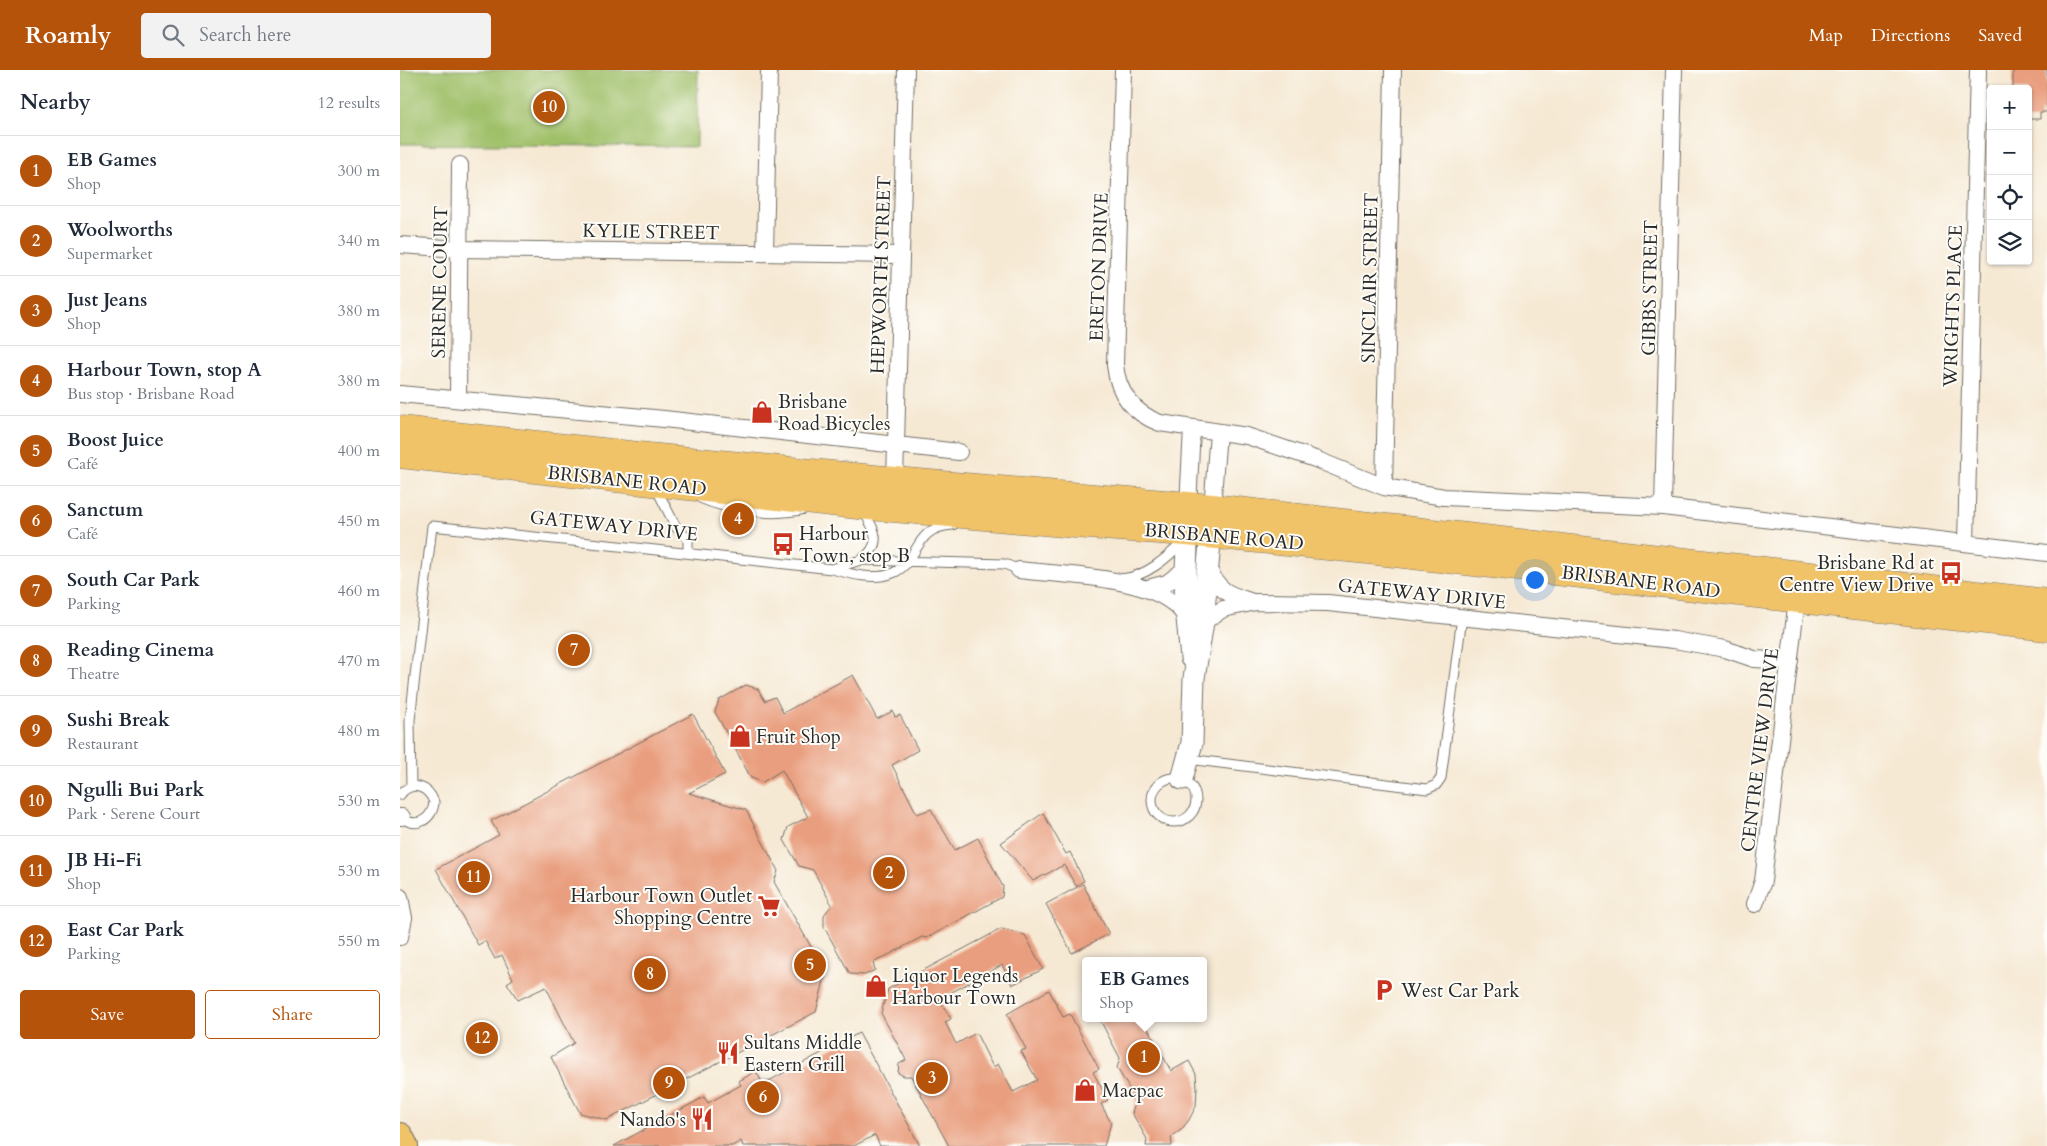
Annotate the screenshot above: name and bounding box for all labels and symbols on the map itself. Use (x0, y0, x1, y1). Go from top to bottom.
pin: 10 (533, 88, 565, 126)
street label: HEPWORTH STREET (865, 175, 897, 375)
street label: ERETON DRIVE (1083, 192, 1115, 342)
street label: SINCLAIR STREET (1356, 192, 1384, 363)
street label: SERENE COURT (426, 205, 454, 359)
street label: KYLIE STREET (582, 218, 720, 246)
street label: GIBBS STREET (1636, 220, 1664, 356)
street label: WRIGHTS PLACE (1937, 224, 1969, 389)
place label: Brisbane Road Bicycles (778, 389, 890, 437)
shop icon: Brisbane Road Bicycles (749, 399, 775, 425)
street label: BRISBANE ROAD (546, 460, 708, 502)
pin: 4 (722, 500, 754, 538)
street label: GATEWAY DRIVE (529, 504, 699, 548)
street label: BRISBANE ROAD (1143, 517, 1305, 557)
place label: Harbour Town, stop B (799, 521, 910, 569)
bus stop icon: Harbour Town, stop B (770, 531, 796, 557)
place label: Brisbane Rd at Centre View Drive (1779, 550, 1934, 598)
street label: BRISBANE ROAD (1560, 559, 1722, 605)
bus stop icon: Brisbane Rd at Centre View Drive (1938, 560, 1964, 586)
your location (1522, 567, 1548, 593)
street label: GATEWAY DRIVE (1337, 572, 1507, 616)
pin: 7 (558, 631, 590, 669)
street label: CENTRE VIEW DRIVE (1735, 647, 1785, 854)
shop icon: Fruit Shop (727, 723, 753, 749)
place label: Fruit Shop (756, 724, 841, 750)
pin: 2 (873, 854, 905, 892)
pin: 11 (458, 858, 490, 896)
place label: Harbour Town Outlet Shopping Centre (570, 883, 752, 931)
supermarket icon: Harbour Town Outlet Shopping Centre (756, 893, 782, 919)
pin: 5 (794, 946, 826, 984)
pin: 8 (634, 955, 666, 993)
place label: Liquor Legends Harbour Town (892, 963, 1018, 1011)
shop icon: Liquor Legends Harbour Town (863, 973, 889, 999)
parking icon: West Car Park (1371, 977, 1397, 1003)
place label: West Car Park (1400, 978, 1520, 1004)
pin: 12 (466, 1019, 498, 1057)
place label: Sultans Middle Eastern Grill (744, 1030, 862, 1078)
pin: 1 (1128, 1038, 1160, 1076)
restaurant icon: Sultans Middle Eastern Grill (715, 1040, 741, 1066)
pin: 3 (916, 1059, 948, 1097)
pin: 9 (653, 1064, 685, 1102)
shop icon: Macpac (1072, 1077, 1098, 1103)
pin: 6 (747, 1078, 779, 1116)
place label: Macpac (1102, 1078, 1164, 1104)
restaurant icon: Nando's (689, 1106, 715, 1132)
place label: Nando's (620, 1107, 686, 1133)

